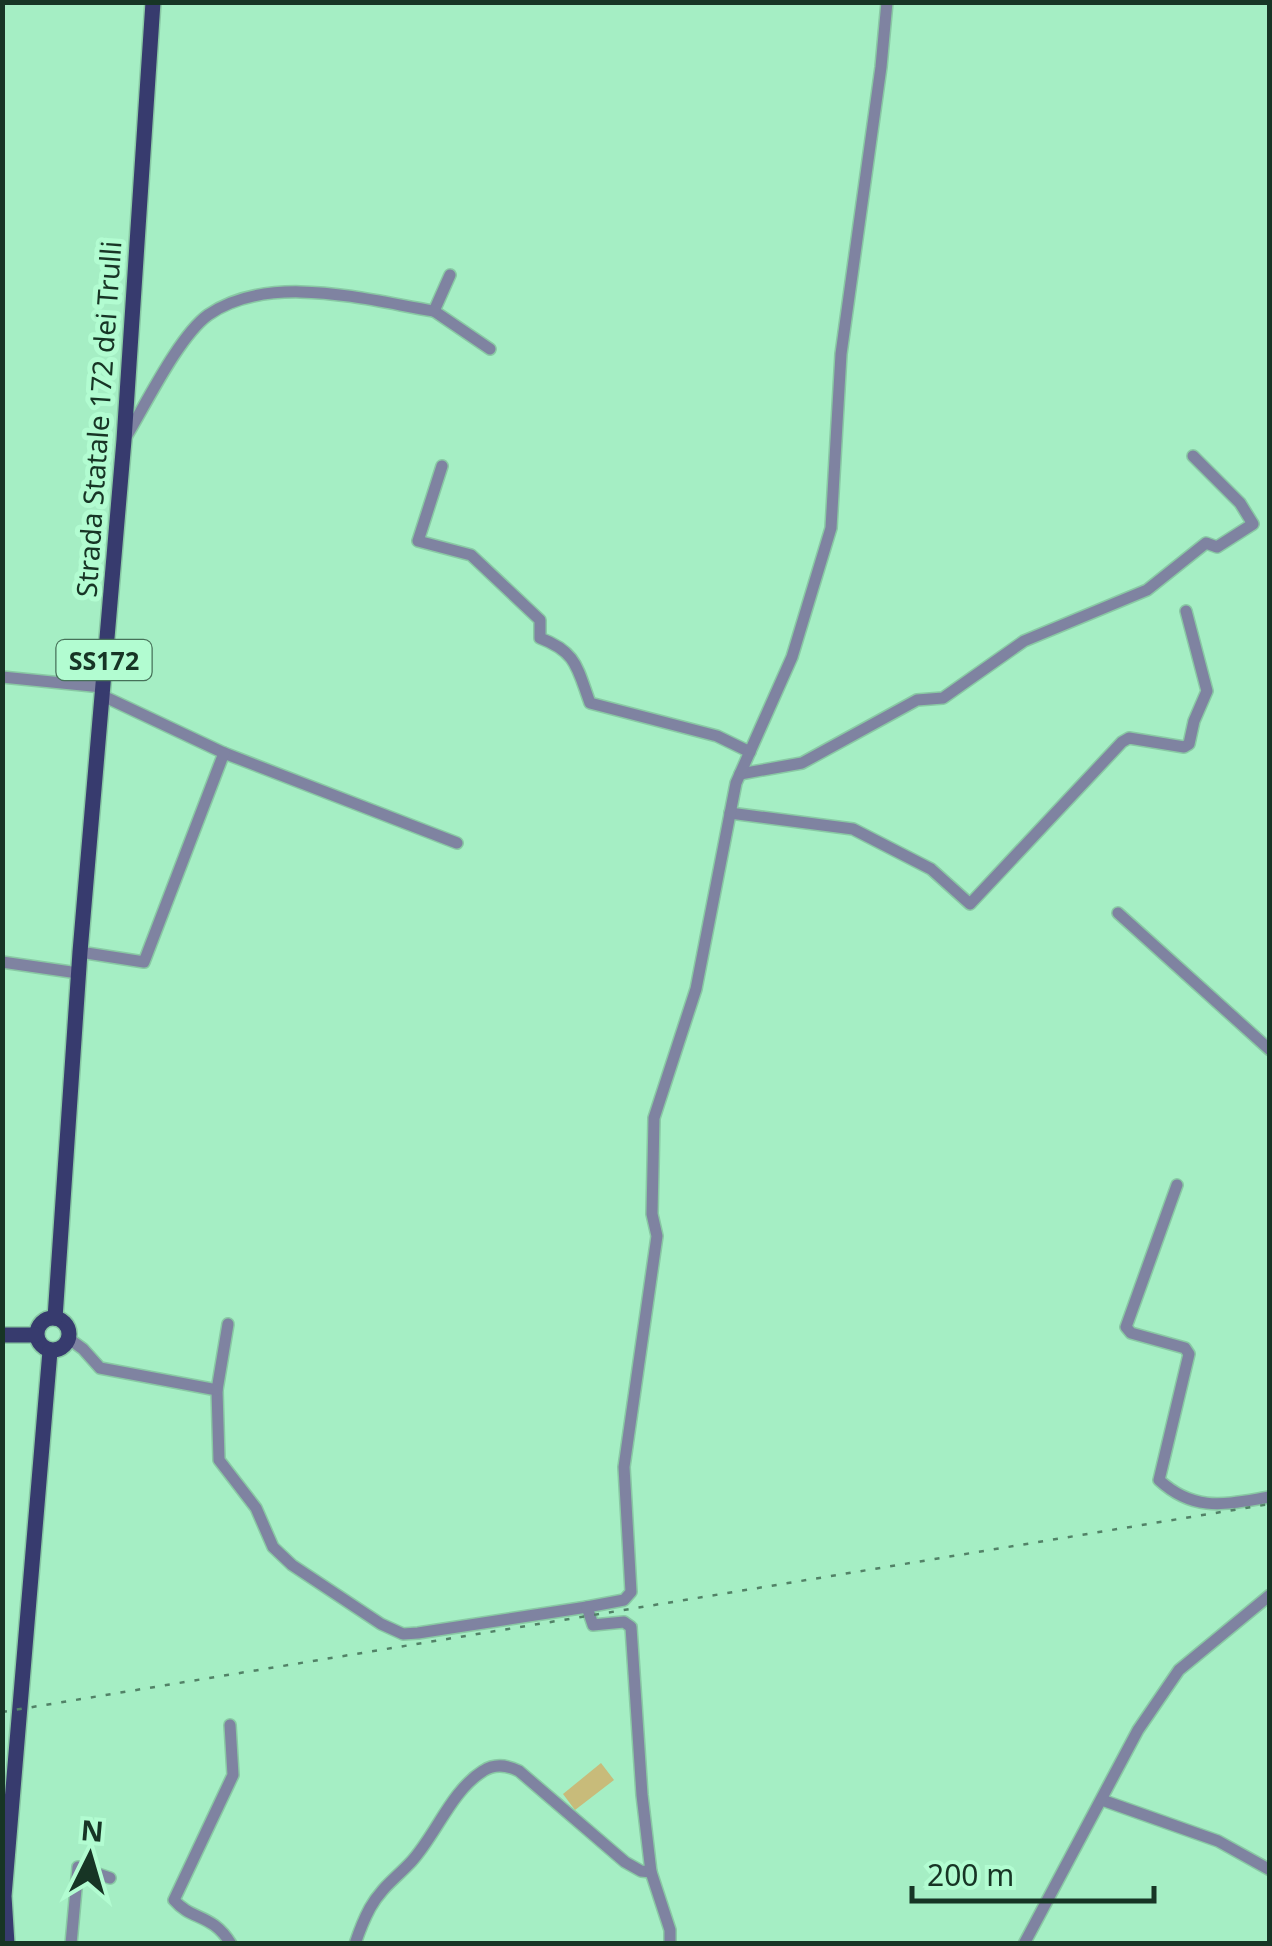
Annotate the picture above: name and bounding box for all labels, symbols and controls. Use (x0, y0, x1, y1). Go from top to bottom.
street label: Strada Statale 172 dei Trulli (67, 239, 129, 599)
road number: SS172 (56, 640, 152, 680)
north arrow (40, 1806, 140, 1906)
text: N (79, 1810, 105, 1850)
scale bar (912, 1841, 1154, 1903)
text: 200 m (927, 1854, 1014, 1895)

